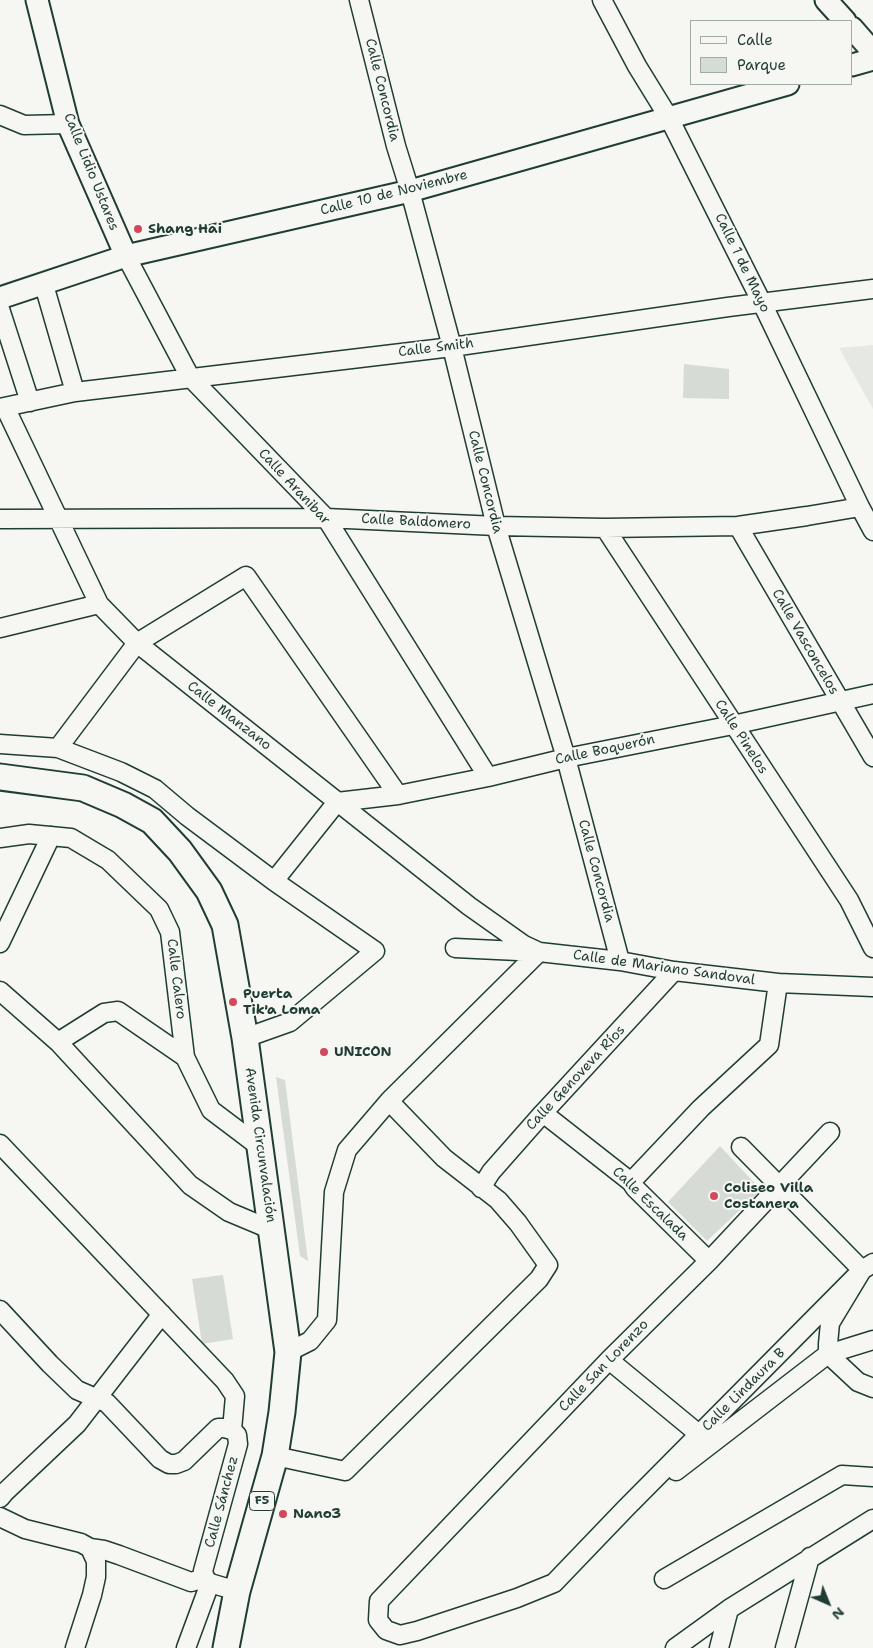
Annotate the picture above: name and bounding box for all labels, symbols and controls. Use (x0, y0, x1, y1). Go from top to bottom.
legend (690, 20, 853, 85)
text: Calle (737, 30, 773, 50)
street label: Calle Concordia (361, 37, 403, 143)
text: Parque (737, 55, 786, 75)
street label: Calle Lidio Ustares (60, 111, 122, 233)
street label: Calle 10 de Noviembre (319, 167, 469, 219)
street label: Calle 1 de Mayo (711, 211, 773, 315)
place label: Shang Hai (148, 221, 222, 237)
marker: Shang Hai (132, 223, 144, 235)
street label: Calle Smith (397, 335, 475, 361)
street label: Calle Concordia (464, 429, 506, 535)
street label: Calle Aranibar (254, 445, 334, 529)
street label: Calle Baldomero (361, 511, 471, 533)
street label: Calle Vasconcelos (768, 586, 842, 698)
street label: Calle Manzano (184, 678, 274, 754)
street label: Calle Pinelos (711, 697, 771, 777)
street label: Calle Boquerón (554, 731, 656, 769)
street label: Calle Concordia (574, 818, 618, 924)
street label: Calle Calero (163, 938, 189, 1020)
street label: Calle de Mariano Sandoval (572, 947, 756, 989)
place label: Puerta Tik'a Loma (243, 986, 320, 1019)
marker: Puerta Tik'a Loma (227, 996, 239, 1008)
street label: Calle Genoveva Ríos (523, 1022, 629, 1134)
place label: UNICON (334, 1044, 392, 1060)
marker: UNICON (318, 1046, 330, 1058)
street label: Avenida Circunvalación (241, 1066, 279, 1224)
street label: Calle Escalada (609, 1164, 691, 1244)
place label: Coliseo Villa Costanera (724, 1180, 813, 1212)
marker: Coliseo Villa Costanera (708, 1190, 720, 1202)
street label: Calle San Lorenzo (556, 1316, 652, 1416)
street label: Calle Lindaura B (699, 1345, 789, 1435)
street label: Calle Sánchez (202, 1454, 242, 1550)
road number: F5 (250, 1492, 274, 1510)
place label: Nano3 (293, 1506, 341, 1522)
marker: Nano3 (277, 1508, 289, 1520)
north arrow (803, 1578, 853, 1628)
text: N (828, 1603, 849, 1624)

